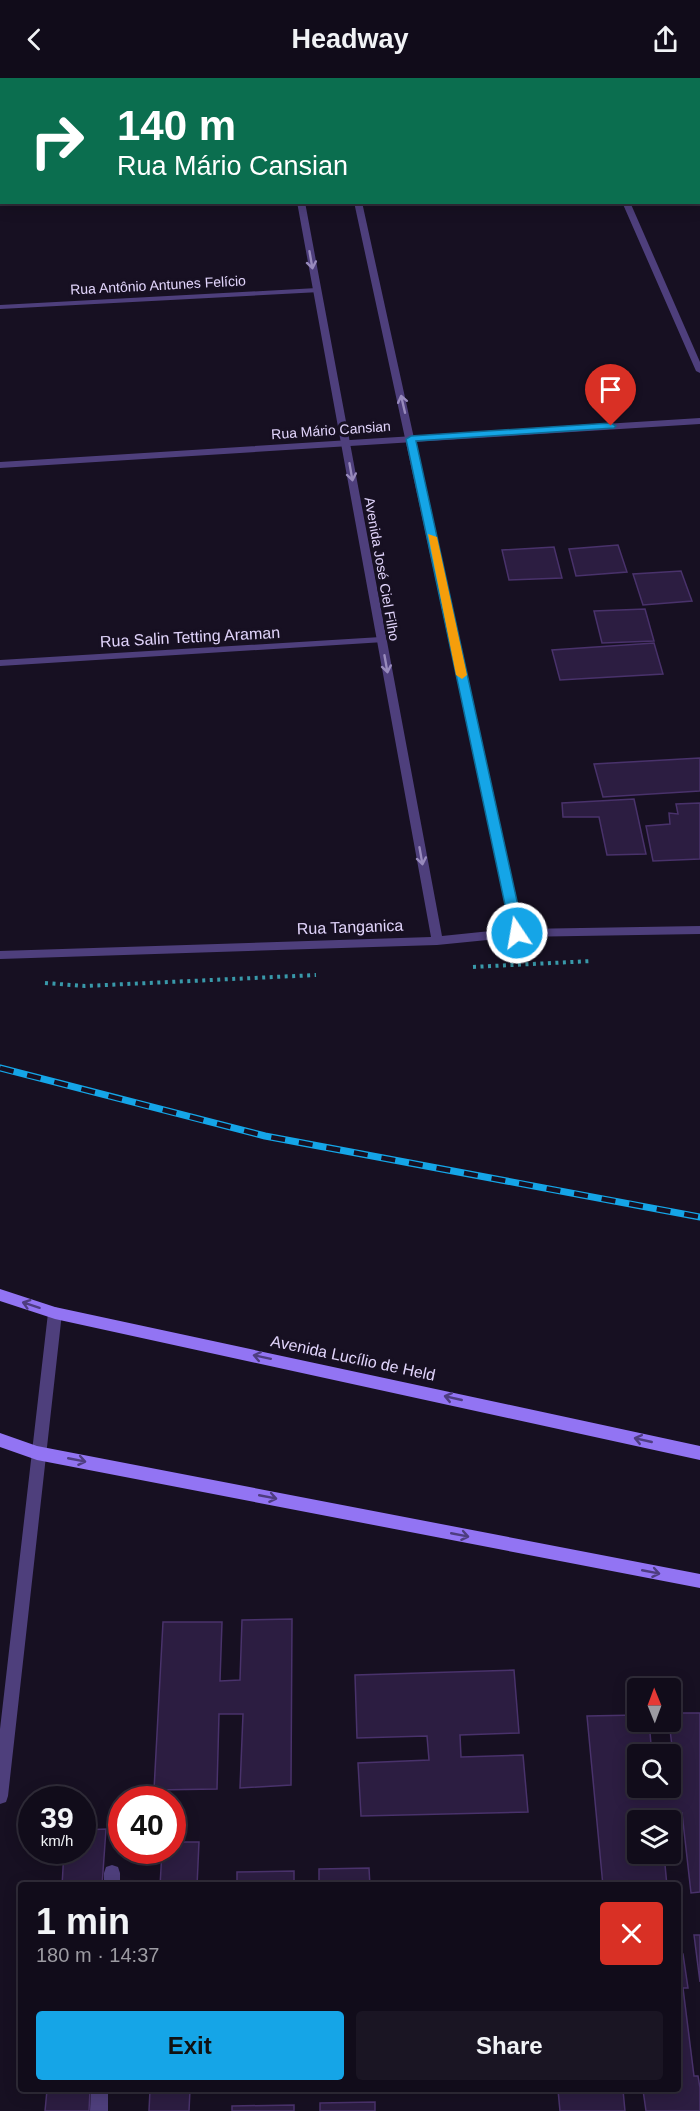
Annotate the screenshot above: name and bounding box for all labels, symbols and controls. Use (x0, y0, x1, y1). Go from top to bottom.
icon: back (18, 23, 51, 56)
icon: share (649, 23, 682, 56)
text: Headway (291, 24, 409, 54)
icon: right (18, 102, 96, 180)
text: 140 m (117, 102, 236, 149)
text: Rua Mário Cansian (117, 151, 348, 181)
one-way arrow (306, 250, 317, 269)
street label: Rua Antônio Antunes Felício (70, 272, 246, 298)
pin (585, 364, 636, 426)
icon: arrive (594, 373, 627, 406)
one-way arrow (397, 394, 408, 414)
street label: Rua Mário Cansian (271, 418, 391, 442)
one-way arrow (345, 462, 356, 482)
street label: Avenida José Ciel Filho (361, 496, 403, 643)
street label: Rua Salin Tetting Araman (100, 624, 280, 650)
one-way arrow (381, 654, 392, 674)
one-way arrow (416, 846, 427, 865)
position arrow (485, 901, 549, 965)
street label: Rua Tanganica (297, 917, 404, 937)
one-way arrow (22, 1299, 41, 1310)
street label: Avenida Lucílio de Held (269, 1332, 437, 1384)
one-way arrow (253, 1351, 272, 1362)
one-way arrow (443, 1392, 463, 1403)
one-way arrow (634, 1434, 653, 1446)
one-way arrow (66, 1455, 86, 1466)
one-way arrow (258, 1492, 277, 1503)
one-way arrow (449, 1530, 469, 1541)
one-way arrow (641, 1567, 660, 1578)
north arrow (627, 1678, 681, 1732)
map controls (627, 1678, 681, 1864)
button: search (627, 1744, 681, 1798)
speed limit sign: 40 (108, 1786, 186, 1864)
text: 39 (40, 1801, 74, 1834)
button: layers (627, 1810, 681, 1864)
text: km/h (41, 1832, 73, 1849)
text: 1 min (36, 1901, 130, 1942)
button: close (600, 1902, 663, 1965)
text: 180 m · 14:37 (36, 1944, 159, 1966)
button: Exit (36, 2011, 344, 2080)
button: Share (356, 2011, 663, 2080)

